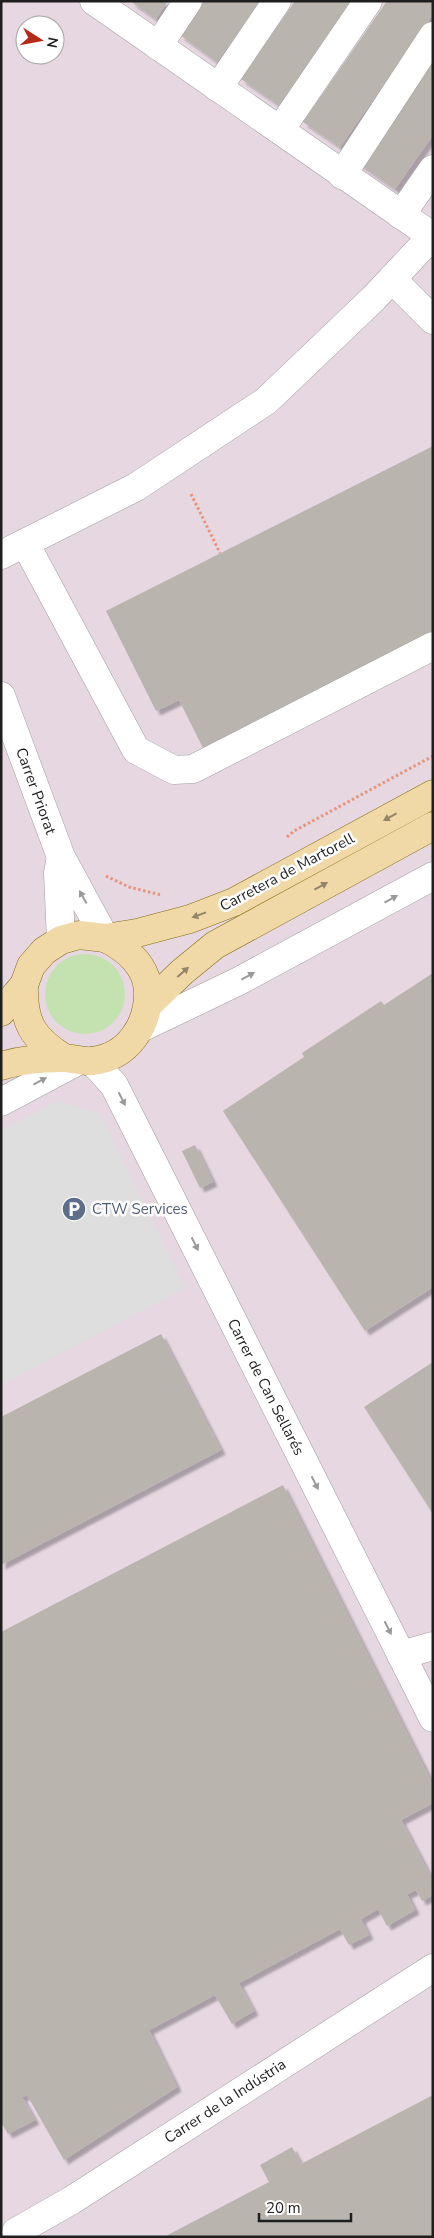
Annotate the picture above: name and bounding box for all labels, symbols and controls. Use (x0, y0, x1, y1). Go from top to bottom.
north arrow (15, 15, 65, 65)
text: N (42, 35, 63, 49)
street label: Carrer Priorat (11, 745, 61, 838)
one-way arrow (383, 813, 397, 821)
street label: Carretera de Martorell (216, 828, 358, 916)
one-way arrow (314, 882, 328, 890)
one-way arrow (79, 890, 87, 905)
one-way arrow (384, 894, 397, 903)
one-way arrow (191, 911, 206, 919)
one-way arrow (177, 966, 190, 977)
one-way arrow (241, 972, 255, 980)
one-way arrow (33, 1077, 46, 1086)
one-way arrow (118, 1092, 126, 1106)
parking icon: CTW Services (61, 1196, 87, 1222)
place label: CTW Services (92, 1199, 188, 1219)
one-way arrow (191, 1237, 199, 1251)
street label: Carrer de Can Sellarés (223, 1315, 309, 1459)
one-way arrow (311, 1476, 319, 1490)
one-way arrow (384, 1621, 392, 1635)
street label: Carrer de la Indústria (160, 2054, 290, 2148)
scale bar (259, 2190, 352, 2222)
text: 20 m (266, 2198, 301, 2218)

